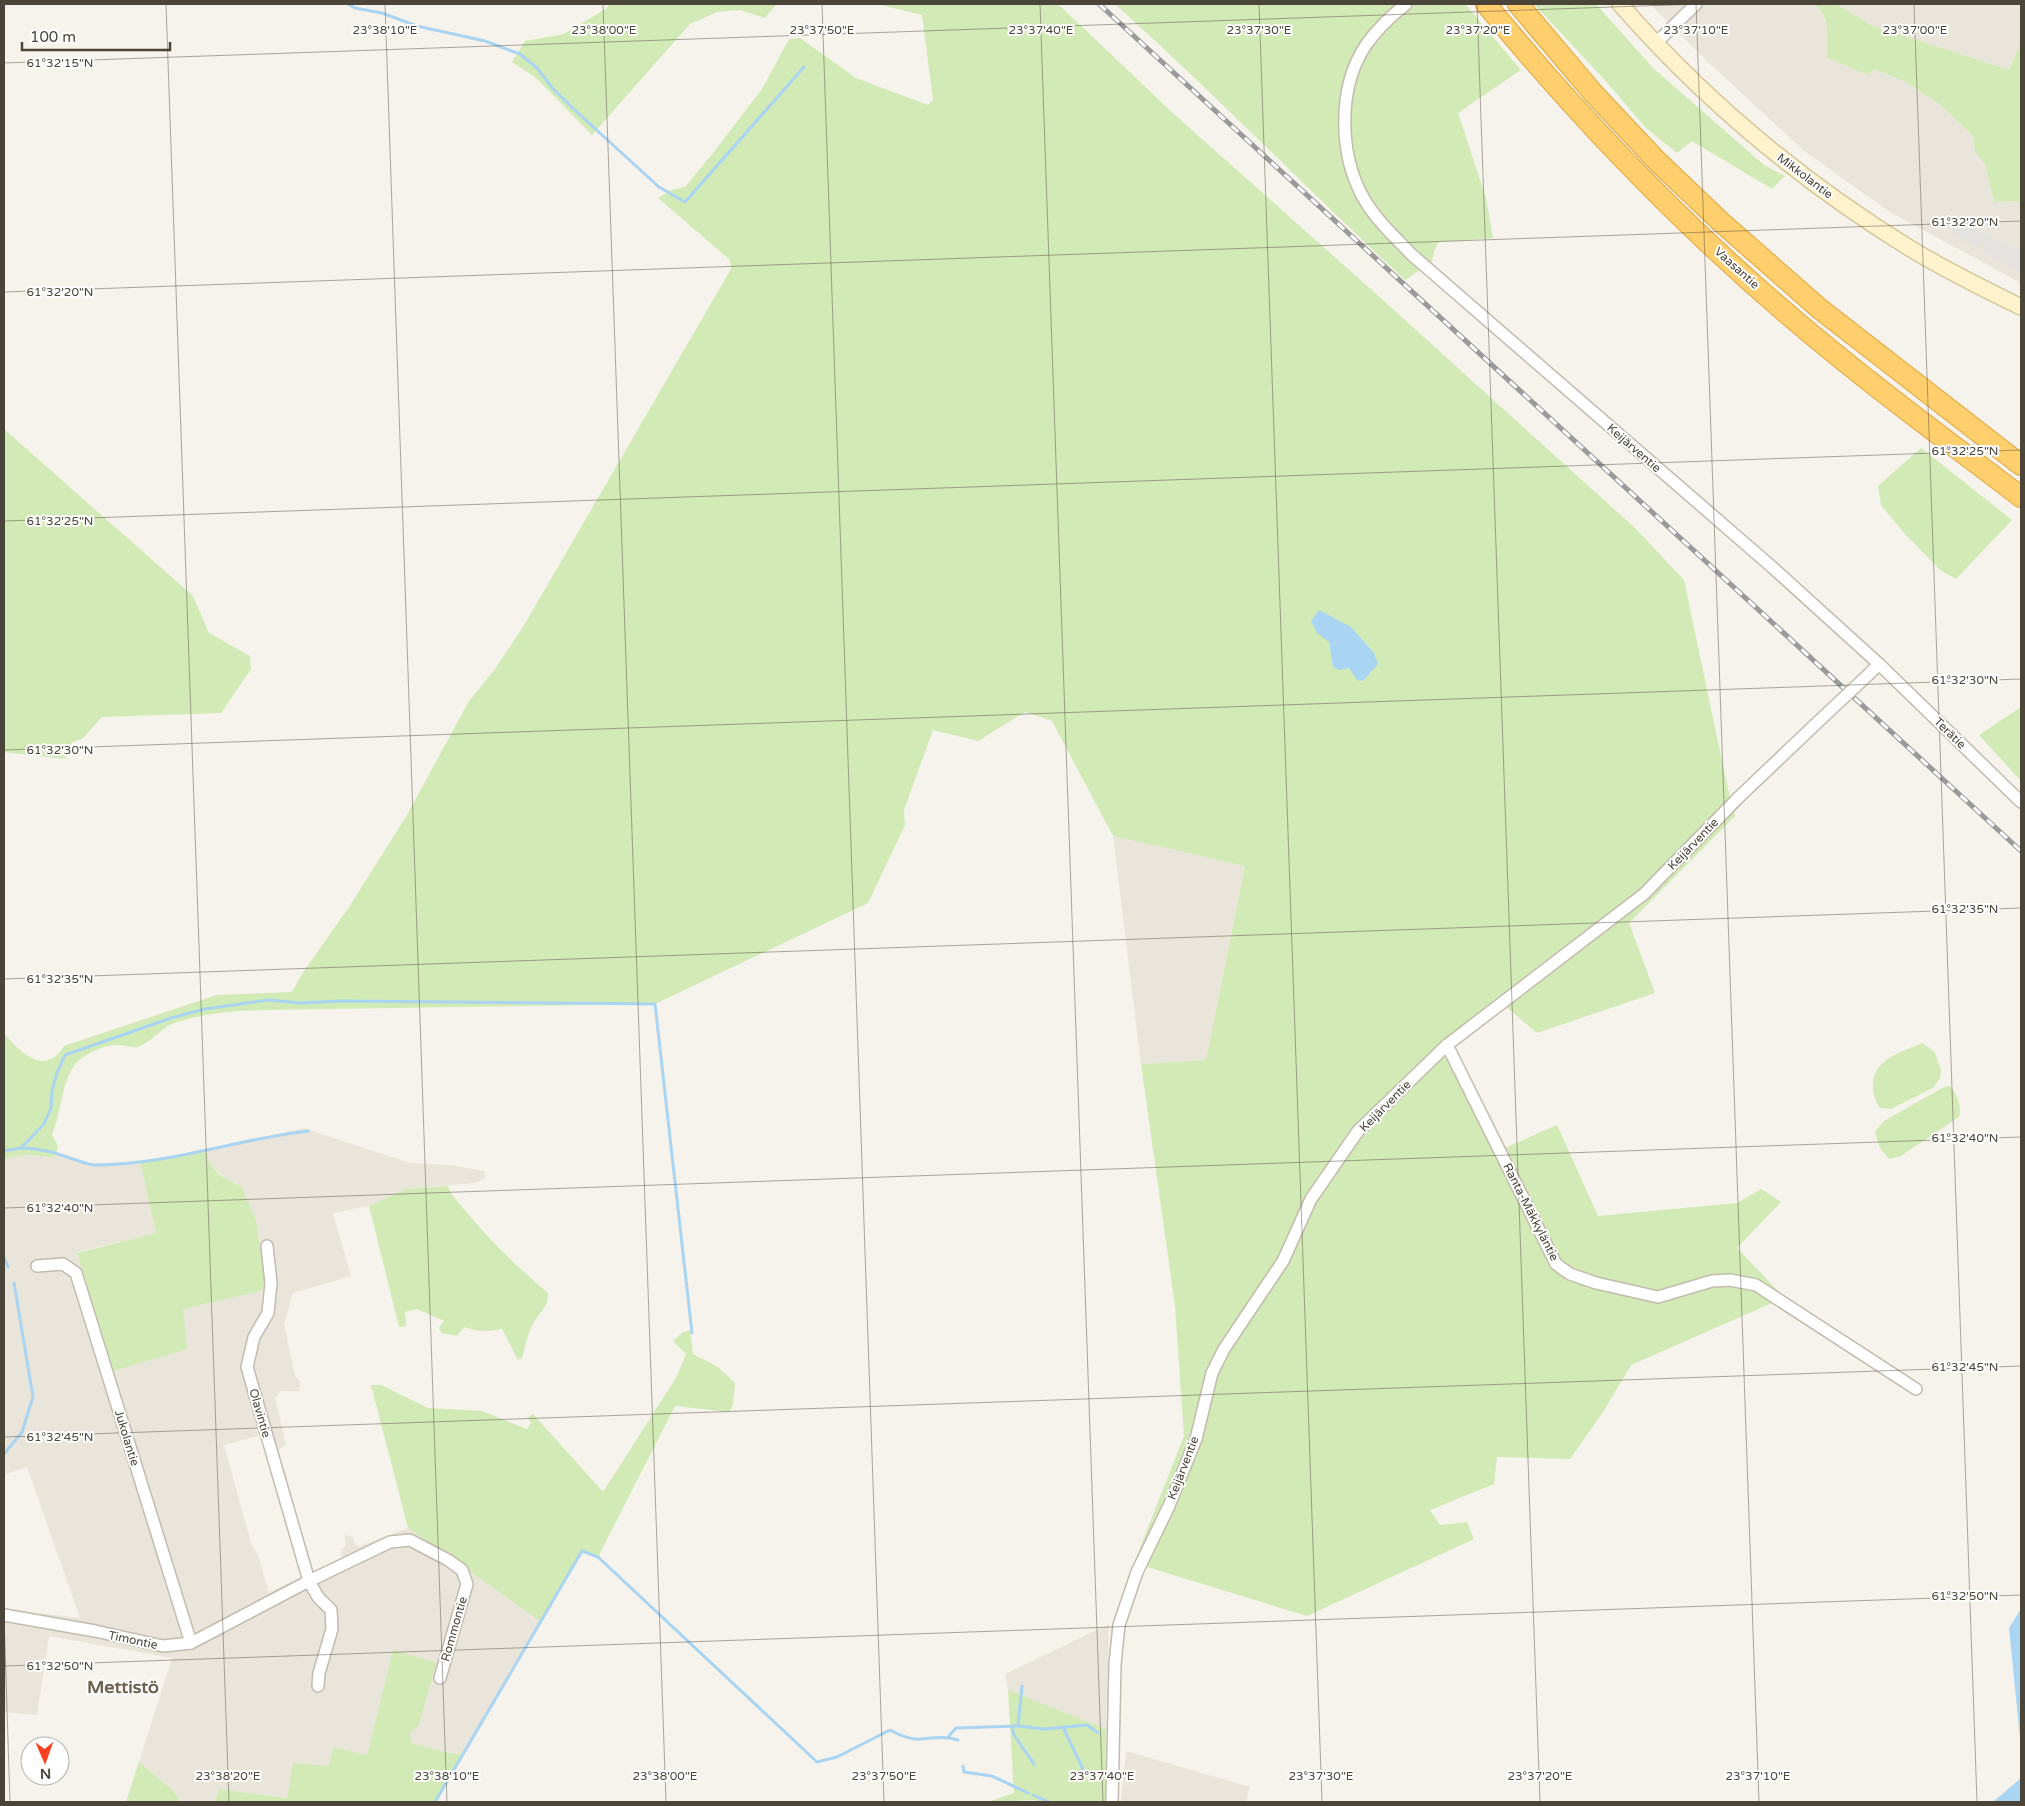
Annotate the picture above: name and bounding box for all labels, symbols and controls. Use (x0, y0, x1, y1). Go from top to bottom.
scale bar (22, 20, 170, 52)
text: 23°38'10"E (352, 23, 418, 37)
text: 23°38'00"E (571, 23, 637, 37)
text: 23°37'50"E (789, 23, 855, 37)
text: 23°37'40"E (1008, 23, 1074, 37)
text: 23°37'30"E (1226, 23, 1292, 37)
text: 23°37'20"E (1445, 23, 1511, 37)
text: 23°37'10"E (1663, 23, 1729, 37)
text: 23°37'00"E (1882, 23, 1948, 37)
text: 100 m (30, 28, 76, 46)
text: 61°32'15"N (27, 56, 94, 70)
street label: Mikkolantie (1774, 151, 1836, 202)
text: 61°32'20"N (1932, 215, 1999, 229)
street label: Vaasantie (1712, 244, 1762, 292)
text: 61°32'20"N (27, 285, 94, 299)
street label: Keijärventie (1604, 421, 1664, 475)
text: 61°32'25"N (1932, 444, 1999, 458)
text: 61°32'25"N (27, 514, 94, 528)
text: 61°32'30"N (1932, 673, 1999, 687)
street label: Terätie (1931, 714, 1969, 752)
text: 61°32'30"N (27, 743, 94, 757)
street label: Keijärventie (1665, 815, 1721, 873)
text: 61°32'35"N (1932, 902, 1999, 916)
text: 61°32'35"N (27, 972, 94, 986)
street label: Keijärventie (1356, 1077, 1414, 1135)
text: 61°32'40"N (1932, 1131, 1999, 1145)
street label: Ranta-Mäkkyläntie (1500, 1161, 1562, 1263)
text: 61°32'40"N (27, 1201, 94, 1215)
text: 61°32'45"N (1932, 1360, 1999, 1374)
street label: Olavintie (246, 1387, 274, 1439)
street label: Jukolantie (112, 1408, 142, 1468)
text: 61°32'45"N (27, 1430, 94, 1444)
street label: Keijärventie (1164, 1434, 1202, 1502)
text: 61°32'50"N (1932, 1589, 1999, 1603)
street label: Rommontie (438, 1595, 470, 1663)
street label: Timontie (107, 1628, 159, 1652)
text: 61°32'50"N (27, 1659, 94, 1673)
district label: Mettistö (87, 1676, 159, 1698)
north arrow (20, 1736, 70, 1786)
text: N (40, 1765, 51, 1782)
text: 23°38'20"E (195, 1769, 261, 1783)
text: 23°38'10"E (414, 1769, 480, 1783)
text: 23°38'00"E (632, 1769, 698, 1783)
text: 23°37'50"E (851, 1769, 917, 1783)
text: 23°37'40"E (1069, 1769, 1135, 1783)
text: 23°37'30"E (1288, 1769, 1354, 1783)
text: 23°37'20"E (1507, 1769, 1573, 1783)
text: 23°37'10"E (1725, 1769, 1791, 1783)

